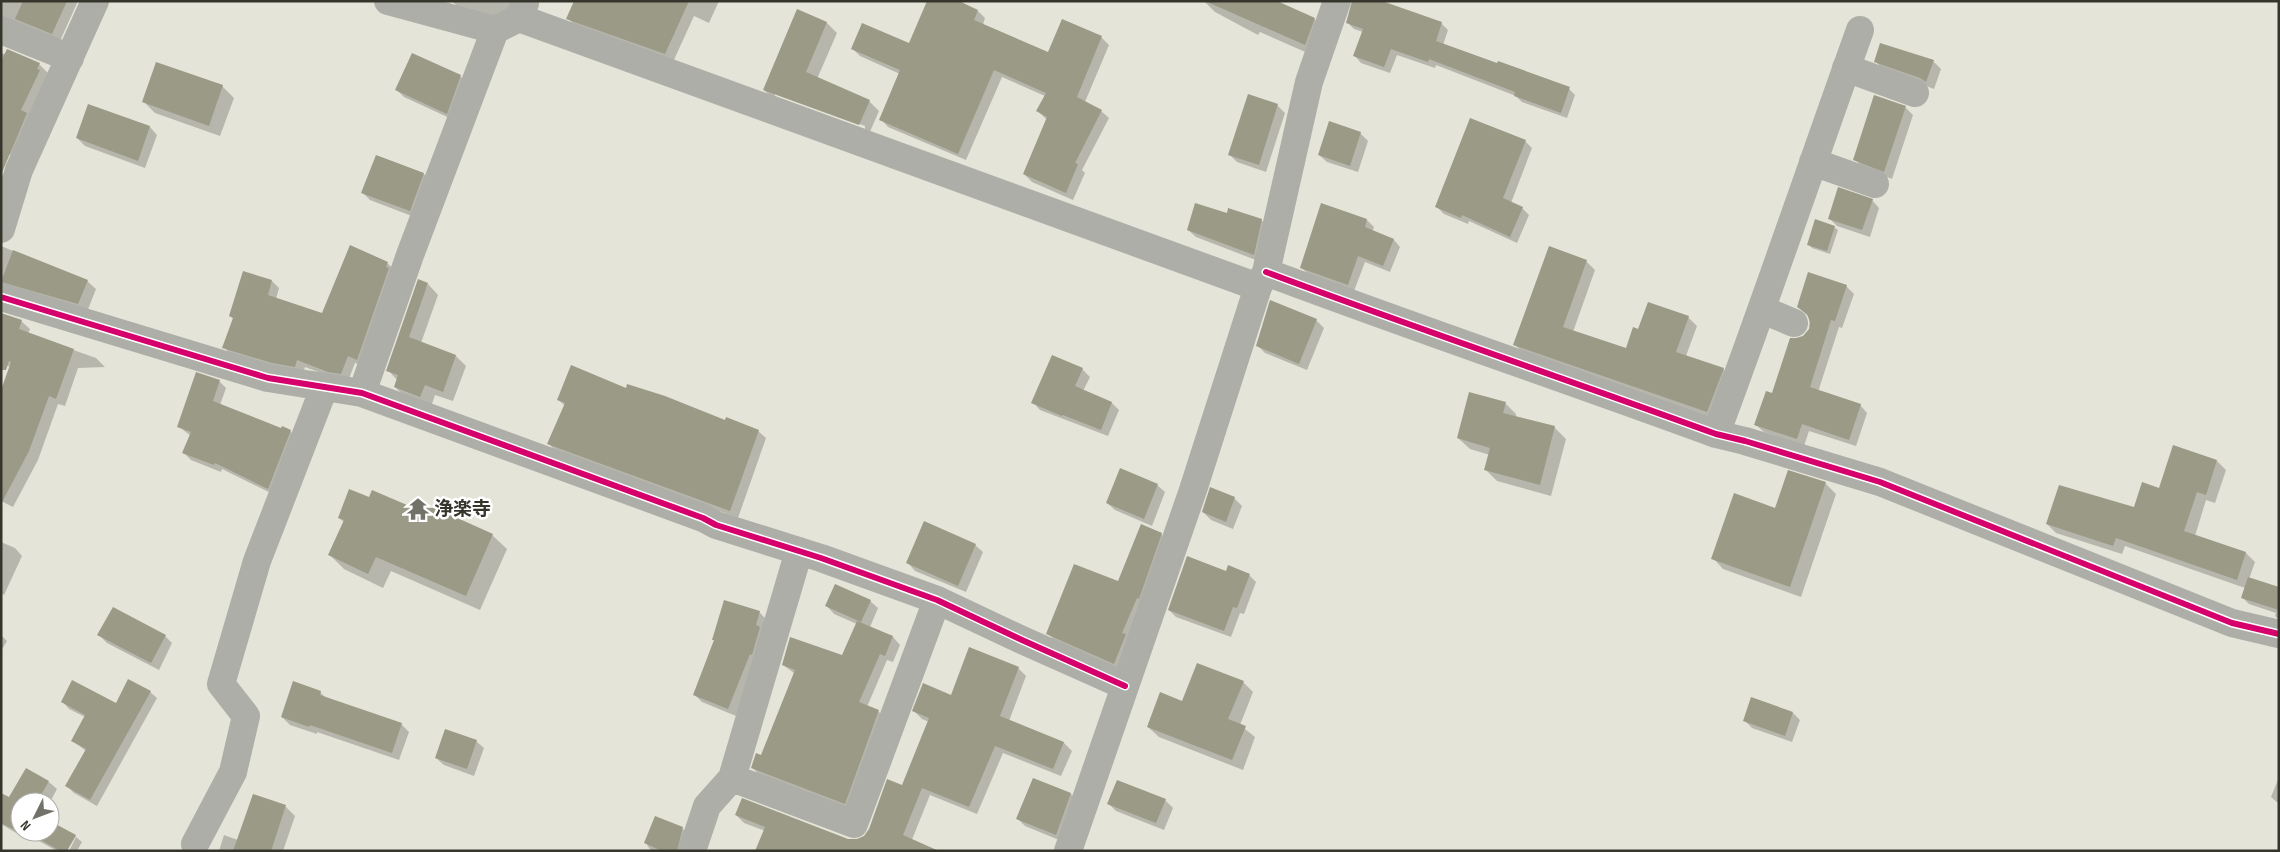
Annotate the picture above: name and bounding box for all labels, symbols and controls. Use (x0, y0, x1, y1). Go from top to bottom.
temple icon: 浄楽寺 (405, 496, 431, 522)
place label: 浄楽寺 (434, 498, 491, 521)
north arrow (10, 792, 60, 842)
text: N (17, 817, 35, 834)

